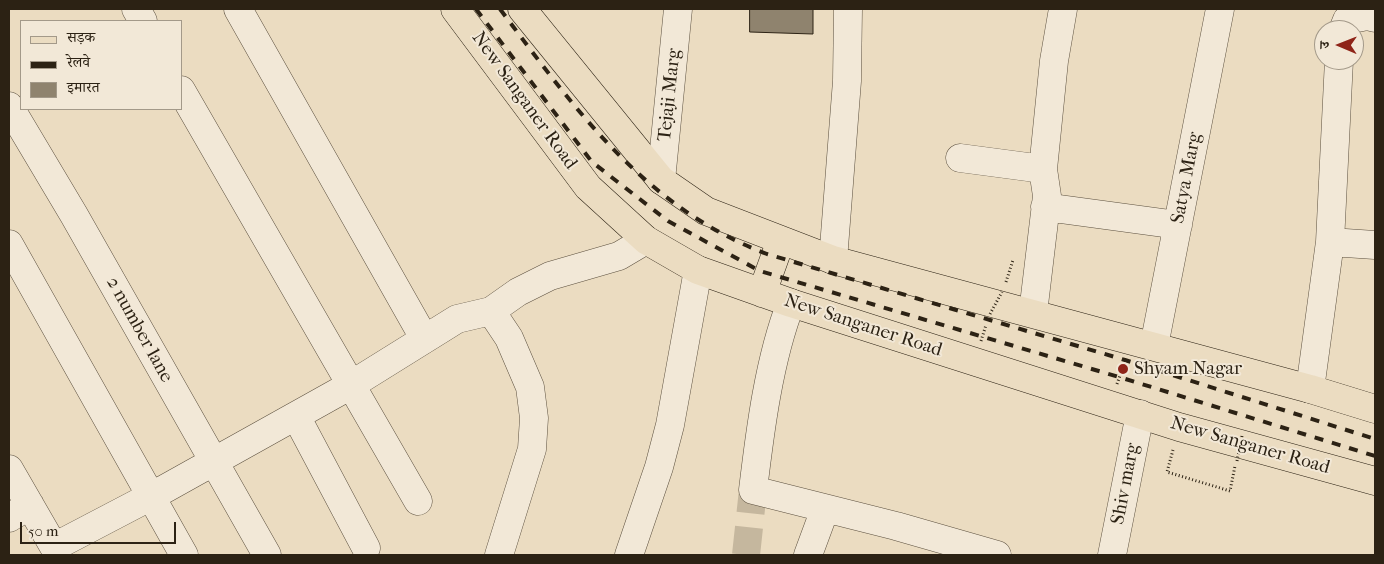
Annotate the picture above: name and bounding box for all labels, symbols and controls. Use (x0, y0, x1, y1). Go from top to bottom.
legend (20, 20, 182, 110)
north arrow (1314, 20, 1364, 70)
text: सड़क (67, 28, 95, 46)
street label: New Sanganer Road (466, 28, 582, 174)
text: उ (1316, 41, 1333, 48)
street label: Tejaji Marg (654, 47, 686, 143)
text: रेलवे (67, 53, 90, 71)
text: इमारत (67, 78, 100, 96)
street label: Satya Marg (1167, 130, 1207, 226)
street label: 2 number lane (101, 273, 177, 387)
street label: New Sanganer Road (781, 290, 945, 362)
place label: Shyam Nagar (1134, 358, 1242, 380)
marker: Shyam Nagar (1116, 362, 1130, 376)
street label: New Sanganer Road (1168, 412, 1332, 480)
street label: Shiv marg (1107, 442, 1145, 526)
scale bar (22, 512, 179, 544)
text: 50 m (28, 522, 58, 540)

